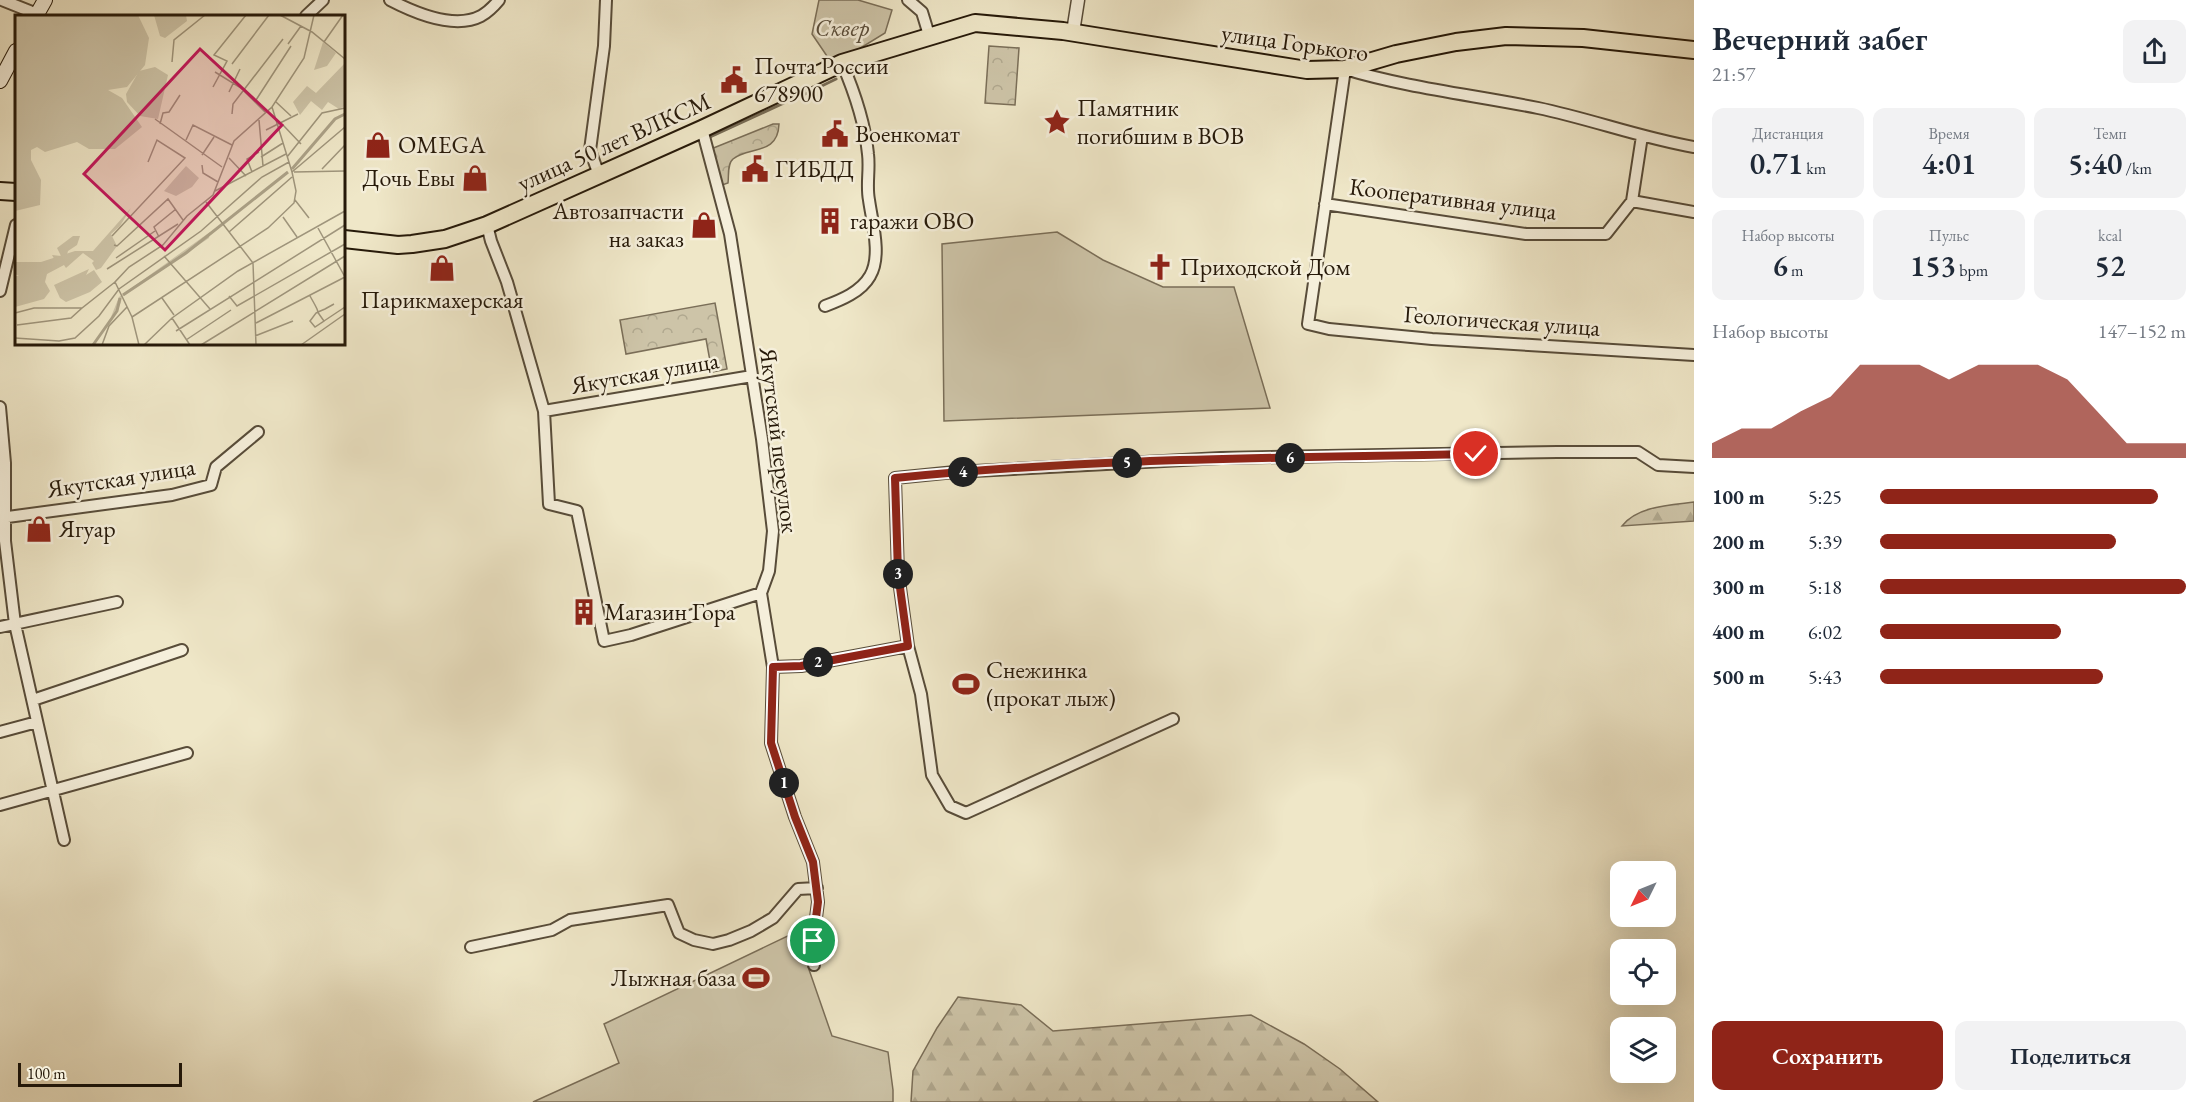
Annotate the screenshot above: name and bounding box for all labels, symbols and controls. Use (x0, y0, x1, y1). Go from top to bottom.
park label: Сквер (815, 12, 870, 43)
inset map (15, 15, 345, 345)
street label: улица Горького (1220, 17, 1371, 68)
text: Вечерний забег (1712, 17, 1927, 60)
button: share (2123, 20, 2186, 83)
place label: Почта России 678900 (754, 50, 889, 109)
text: 21:57 (1712, 61, 1755, 87)
public building icon: Почта России 678900 (719, 65, 749, 95)
street label: улица 50 лет ВЛКСМ (512, 85, 715, 198)
place label: Памятник погибшим в ВОВ (1077, 92, 1244, 151)
place icon: Памятник погибшим в ВОВ (1042, 107, 1072, 137)
place label: Военкомат (855, 118, 960, 149)
public building icon: Военкомат (820, 119, 850, 149)
text: Дистанция (1752, 123, 1824, 144)
text: Время (1928, 123, 1970, 144)
text: Темп (2093, 123, 2127, 144)
place label: OMEGA (398, 129, 486, 160)
shop icon: OMEGA (363, 130, 393, 160)
text: 0.71 (1750, 144, 1803, 183)
text: 4:01 (1922, 144, 1976, 183)
text: 5:40 (2068, 144, 2122, 183)
place label: ГИБДД (775, 153, 854, 184)
public building icon: ГИБДД (740, 154, 770, 184)
text: km (1803, 158, 1826, 179)
text: /km (2122, 158, 2152, 179)
place label: Дочь Евы (363, 162, 455, 193)
shop icon: Дочь Евы (460, 163, 490, 193)
street label: Кооперативная улица (1348, 170, 1559, 227)
place label: Автозапчасти на заказ (551, 195, 684, 254)
place label: гаражи ОВО (850, 205, 974, 236)
building icon: гаражи ОВО (815, 206, 845, 236)
shop icon: Автозапчасти на заказ (689, 210, 719, 240)
text: Набор высоты (1741, 225, 1835, 246)
text: Пульс (1929, 225, 1969, 246)
text: kcal (2098, 225, 2122, 246)
text: 6 (1772, 246, 1788, 285)
text: 153 (1910, 246, 1956, 285)
text: 52 (2095, 246, 2125, 285)
place label: Приходской Дом (1180, 251, 1350, 282)
church icon: Приходской Дом (1145, 252, 1175, 282)
shop icon: Парикмахерская (427, 253, 457, 283)
text: m (1788, 260, 1804, 281)
text: bpm (1956, 260, 1988, 281)
place label: Парикмахерская (361, 284, 524, 315)
street label: Геологическая улица (1403, 298, 1602, 343)
text: Набор высоты (1712, 318, 1828, 344)
text: 147–152 m (2098, 318, 2186, 344)
street label: Якутская улица (568, 344, 722, 401)
street label: Якутский переулок (753, 344, 806, 535)
pin (1450, 428, 1501, 479)
icon: check (1459, 437, 1492, 470)
pin: 6 (1275, 443, 1305, 473)
text: 6 (1286, 447, 1294, 468)
pin: 5 (1112, 448, 1142, 478)
street label: Якутская улица (44, 450, 198, 505)
text: 5 (1123, 452, 1131, 473)
pin: 4 (948, 457, 978, 487)
text: 4 (959, 461, 967, 482)
text: 100 m (1712, 484, 1765, 510)
text: 5:25 (1808, 484, 1842, 510)
place label: Ягуар (58, 513, 116, 544)
shop icon: Ягуар (24, 514, 54, 544)
text: 200 m (1712, 529, 1765, 555)
text: 5:39 (1808, 529, 1842, 555)
pin: 3 (883, 559, 913, 589)
text: 3 (894, 563, 902, 584)
text: 300 m (1712, 574, 1765, 600)
text: 5:18 (1808, 574, 1842, 600)
place label: Магазин Гора (604, 596, 736, 627)
building icon: Магазин Гора (569, 597, 599, 627)
text: 400 m (1712, 619, 1765, 645)
text: 6:02 (1808, 619, 1842, 645)
pin: 2 (803, 647, 833, 677)
text: 2 (814, 651, 822, 672)
place label: Снежинка (прокат лыж) (986, 654, 1116, 713)
text: 500 m (1712, 664, 1765, 690)
text: 5:43 (1808, 664, 1842, 690)
sports icon: Снежинка (прокат лыж) (951, 669, 981, 699)
pin: 1 (769, 768, 799, 798)
text: 1 (780, 772, 788, 793)
north arrow (1610, 861, 1676, 927)
map controls (1610, 861, 1676, 1083)
pin (787, 915, 838, 966)
icon: arrive (796, 924, 829, 957)
button: locate (1610, 939, 1676, 1005)
place label: Лыжная база (611, 962, 736, 993)
sports icon: Лыжная база (741, 963, 771, 993)
button: layers (1610, 1017, 1676, 1083)
button: Сохранить (1712, 1021, 1943, 1090)
button: Поделиться (1955, 1021, 2186, 1090)
scale bar (18, 1060, 182, 1088)
text: 100 m (27, 1063, 66, 1084)

